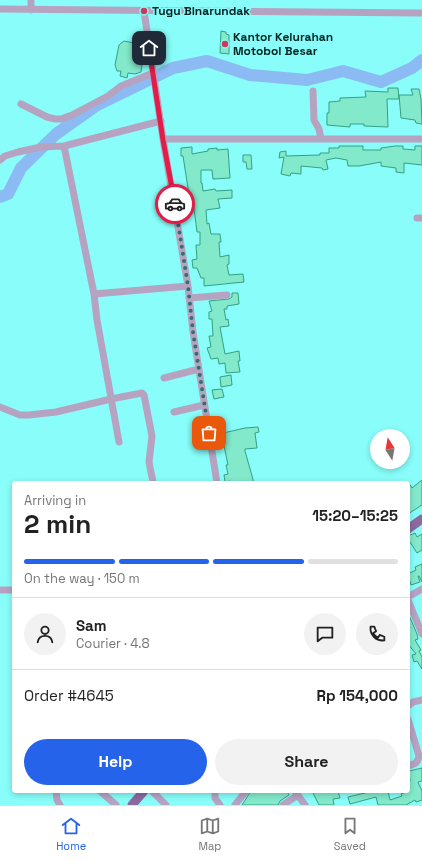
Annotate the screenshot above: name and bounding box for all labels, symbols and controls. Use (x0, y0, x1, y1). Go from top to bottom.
place label: Tugu Binarundak (152, 3, 250, 19)
marker: Tugu Binarundak (139, 6, 149, 16)
place label: Kantor Kelurahan Motoboi Besar (233, 29, 333, 59)
pin (132, 31, 166, 65)
icon: home (138, 37, 160, 59)
marker: Kantor Kelurahan Motoboi Besar (220, 39, 230, 49)
courier (155, 184, 195, 224)
icon: car (164, 193, 186, 215)
pin (192, 416, 226, 450)
icon: bag (198, 422, 220, 444)
north arrow (370, 429, 410, 469)
map controls (370, 429, 410, 469)
text: Arriving in (24, 492, 86, 509)
text: 15:20–15:25 (312, 506, 398, 525)
text: 2 min (24, 507, 91, 541)
text: On the way · 150 m (24, 570, 140, 587)
button: person (24, 613, 66, 655)
button: chat (304, 613, 346, 655)
button: phone (356, 613, 398, 655)
text: Sam (76, 616, 107, 635)
text: Courier · 4.8 (76, 635, 150, 652)
text: Order #4645 (24, 686, 114, 705)
text: Rp 154,000 (316, 686, 398, 705)
button: Help (24, 739, 207, 785)
button: Share (215, 739, 398, 785)
tab: Home (56, 815, 86, 853)
tab: Map (198, 815, 221, 853)
tab: Saved (334, 815, 366, 853)

